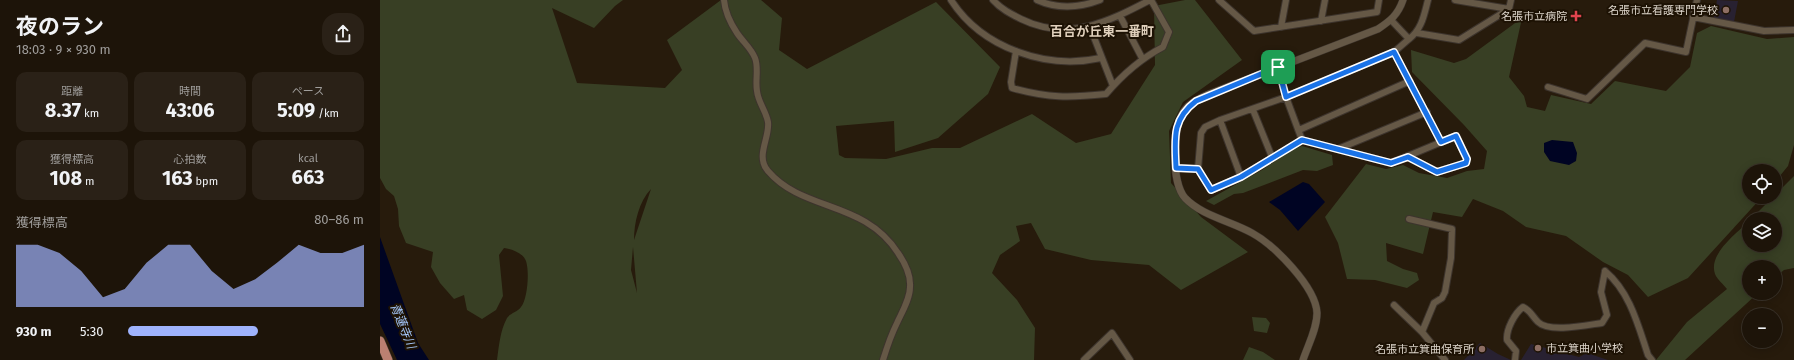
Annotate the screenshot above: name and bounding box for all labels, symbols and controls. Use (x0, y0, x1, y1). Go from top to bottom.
place label: 名張市立看護専門学校 (1608, 4, 1718, 17)
marker: 名張市立看護専門学校 (1721, 5, 1731, 15)
place label: 名張市立病院 (1501, 10, 1567, 23)
marker: 名張市立病院 (1570, 10, 1582, 22)
text: 夜のラン (16, 13, 104, 40)
button: share (322, 13, 364, 55)
district label: 百合が丘東一番町 (1050, 24, 1154, 39)
text: 18:03 · 9 × 930 m (16, 42, 111, 57)
pin (1261, 50, 1295, 84)
icon: arrive (1267, 56, 1289, 78)
text: 距離 (61, 85, 83, 98)
text: 時間 (179, 85, 201, 98)
text: ペース (292, 85, 324, 98)
text: 8.37 (45, 98, 81, 122)
text: 43:06 (165, 98, 215, 122)
text: 5:09 (277, 98, 315, 122)
text: km (81, 107, 99, 120)
text: /km (315, 107, 339, 120)
text: kcal (298, 152, 318, 165)
text: 獲得標高 (50, 153, 94, 166)
text: 心拍数 (174, 153, 207, 166)
map controls (1742, 164, 1782, 348)
button: locate (1742, 164, 1782, 204)
text: 663 (292, 165, 324, 189)
text: 108 (50, 166, 82, 190)
text: 163 (162, 166, 193, 190)
text: m (82, 175, 94, 188)
text: bpm (193, 175, 218, 188)
text: 80–86 m (314, 212, 364, 227)
button: layers (1742, 212, 1782, 252)
text: 獲得標高 (16, 215, 68, 230)
button: + (1742, 260, 1782, 300)
water label: 青蓮寺川 (388, 301, 419, 353)
button: − (1742, 308, 1782, 348)
text: 930 m (16, 324, 51, 339)
text: 5:30 (80, 324, 104, 339)
place label: 市立箕曲小学校 (1546, 342, 1623, 355)
place label: 名張市立箕曲保育所 (1375, 343, 1475, 356)
marker: 市立箕曲小学校 (1533, 343, 1543, 353)
marker: 名張市立箕曲保育所 (1477, 344, 1487, 354)

